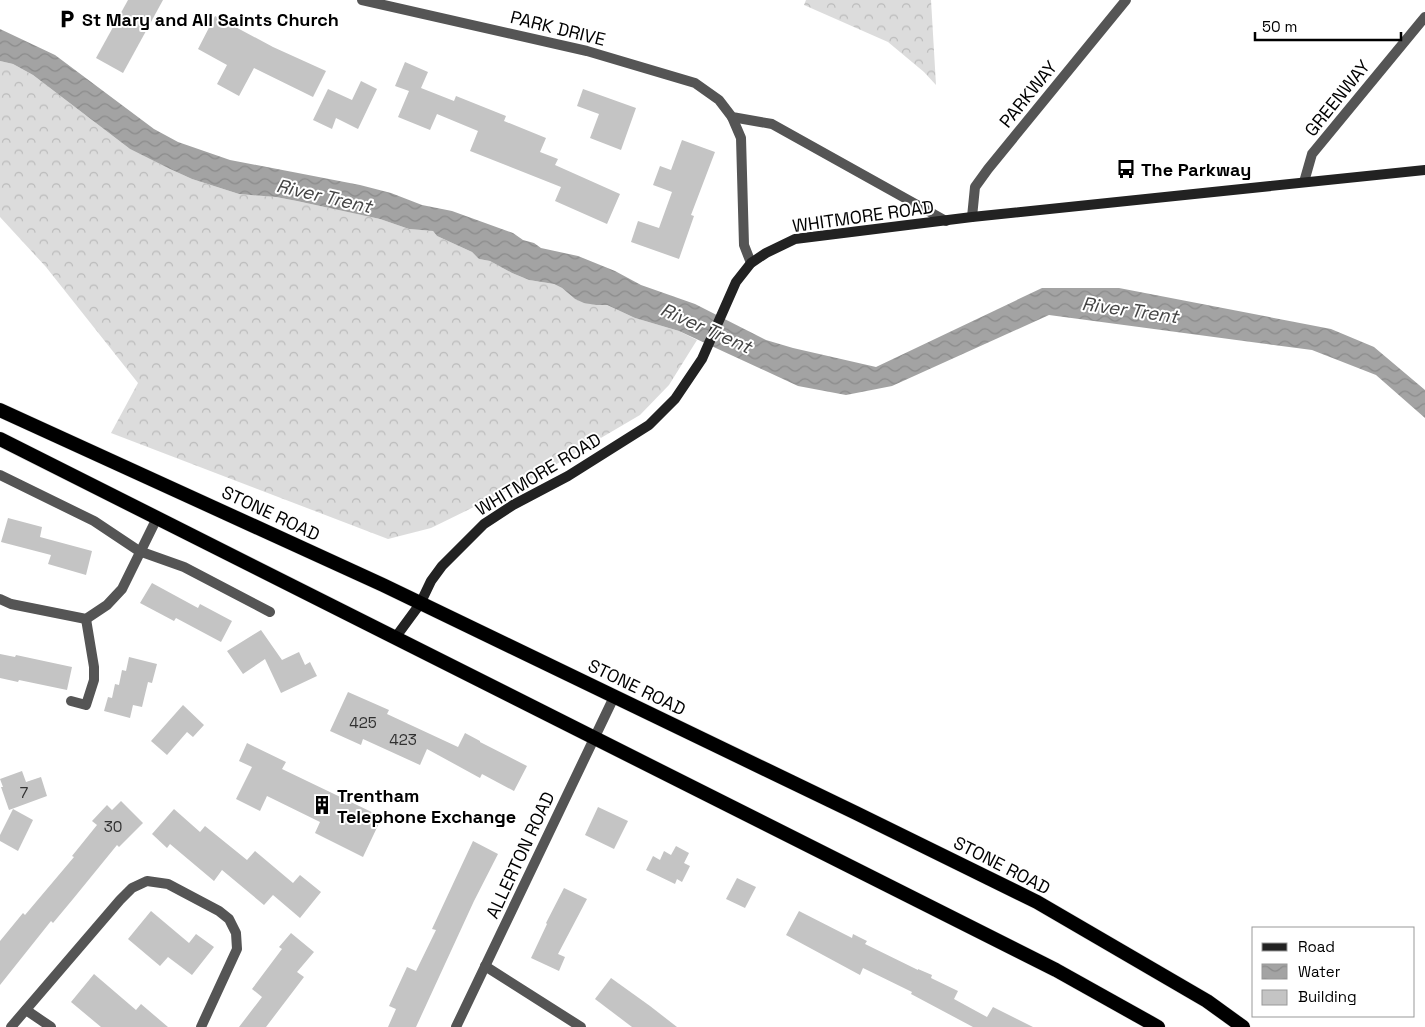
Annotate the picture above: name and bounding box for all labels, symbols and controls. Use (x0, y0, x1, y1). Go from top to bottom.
street label: PARK DRIVE (508, 5, 608, 51)
parking icon: St Mary and All Saints Church (56, 8, 78, 30)
place label: St Mary and All Saints Church (82, 8, 339, 31)
scale bar (1255, 10, 1401, 42)
text: 50 m (1262, 17, 1297, 36)
street label: GREENWAY (1299, 55, 1375, 141)
street label: PARKWAY (994, 56, 1062, 132)
bus stop icon: The Parkway (1115, 158, 1137, 180)
place label: The Parkway (1141, 158, 1251, 181)
water label: River Trent (274, 173, 376, 220)
street label: WHITMORE ROAD (791, 195, 935, 237)
water label: River Trent (1080, 291, 1182, 329)
water label: River Trent (657, 297, 758, 360)
street label: WHITMORE ROAD (471, 427, 605, 521)
street label: STONE ROAD (218, 480, 324, 546)
street label: STONE ROAD (584, 653, 690, 721)
house number: 425 (349, 713, 377, 732)
house number: 423 (389, 730, 417, 749)
house number: 7 (20, 783, 28, 802)
place label: Trentham Telephone Exchange (337, 784, 516, 828)
street label: ALLERTON ROAD (481, 788, 559, 922)
building icon: Trentham Telephone Exchange (311, 794, 333, 816)
house number: 30 (104, 817, 122, 836)
street label: STONE ROAD (950, 831, 1054, 899)
legend (1252, 927, 1415, 1017)
text: Road (1298, 937, 1335, 956)
text: Water (1298, 962, 1341, 981)
text: Building (1298, 987, 1357, 1006)

